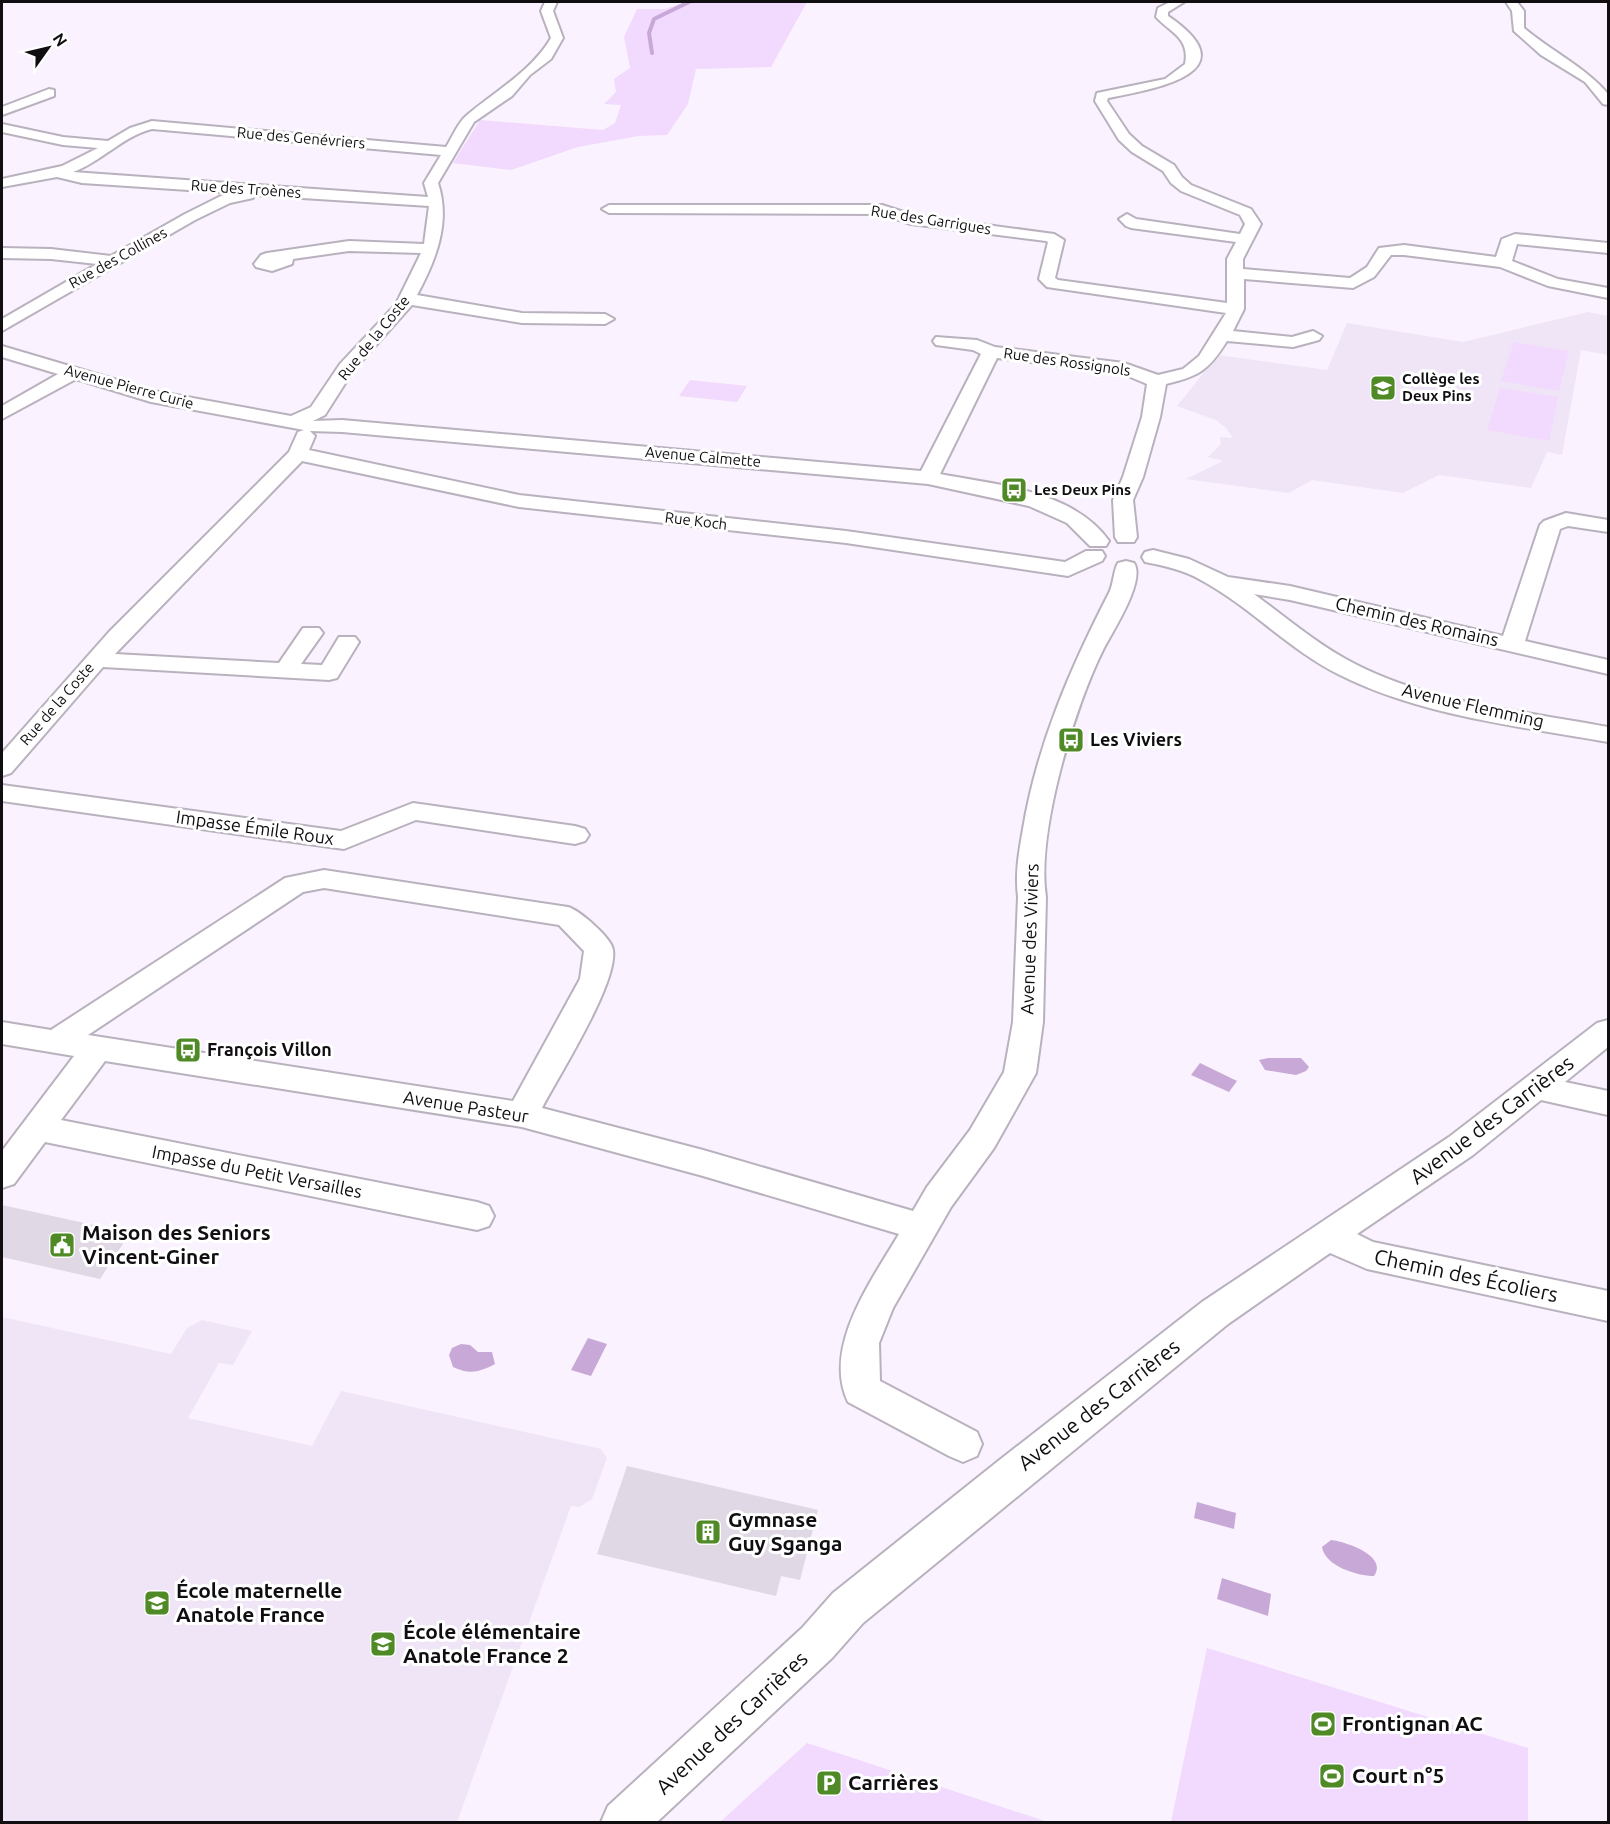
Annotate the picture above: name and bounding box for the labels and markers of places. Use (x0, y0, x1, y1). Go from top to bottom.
place label: Collège les Deux Pins (1402, 370, 1480, 404)
school or university icon: Collège les Deux Pins (1368, 373, 1398, 403)
bus stop icon: Les Deux Pins (999, 475, 1029, 505)
place label: Les Deux Pins (1034, 481, 1131, 498)
bus stop icon: Les Viviers (1056, 725, 1086, 755)
place label: Les Viviers (1090, 729, 1182, 749)
bus stop icon: François Villon (173, 1035, 203, 1065)
place label: François Villon (207, 1039, 332, 1060)
place label: Maison des Seniors Vincent-Giner (82, 1220, 271, 1268)
public building icon: Maison des Seniors Vincent-Giner (47, 1230, 77, 1260)
place label: Gymnase Guy Sganga (728, 1507, 842, 1555)
building icon: Gymnase Guy Sganga (693, 1517, 723, 1547)
place label: École maternelle Anatole France (176, 1578, 342, 1626)
school or university icon: École maternelle Anatole France (142, 1588, 172, 1618)
place label: École élémentaire Anatole France 2 (403, 1619, 581, 1667)
school or university icon: École élémentaire Anatole France 2 (368, 1629, 398, 1659)
sports icon: Frontignan AC (1308, 1709, 1338, 1739)
place label: Frontignan AC (1342, 1711, 1483, 1735)
sports icon: Court n°5 (1317, 1761, 1347, 1791)
place label: Court n°5 (1352, 1763, 1444, 1787)
parking icon: Carrières (814, 1768, 844, 1798)
place label: Carrières (848, 1770, 939, 1794)

